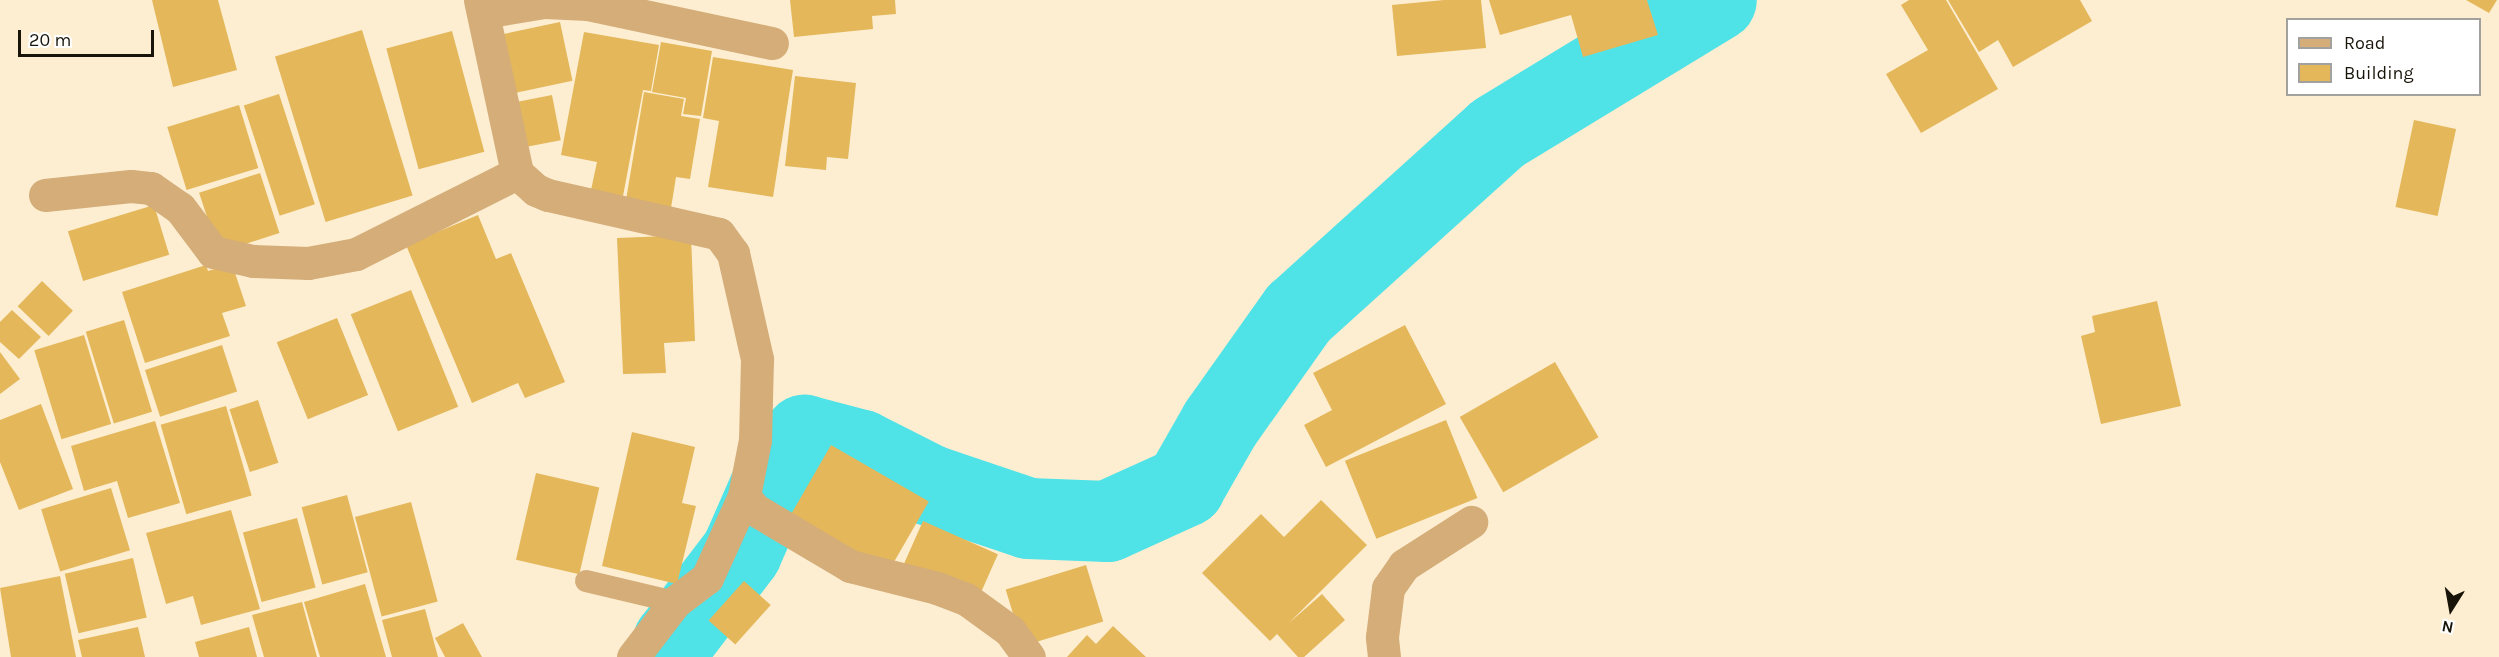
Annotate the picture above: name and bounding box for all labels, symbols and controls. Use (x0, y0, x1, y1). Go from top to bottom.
scale bar (21, 18, 158, 56)
legend (2286, 18, 2481, 96)
text: 20 m (29, 29, 71, 51)
text: Road (2344, 32, 2385, 54)
text: Building (2344, 62, 2414, 84)
north arrow (2421, 579, 2481, 639)
text: N (2440, 617, 2455, 638)

